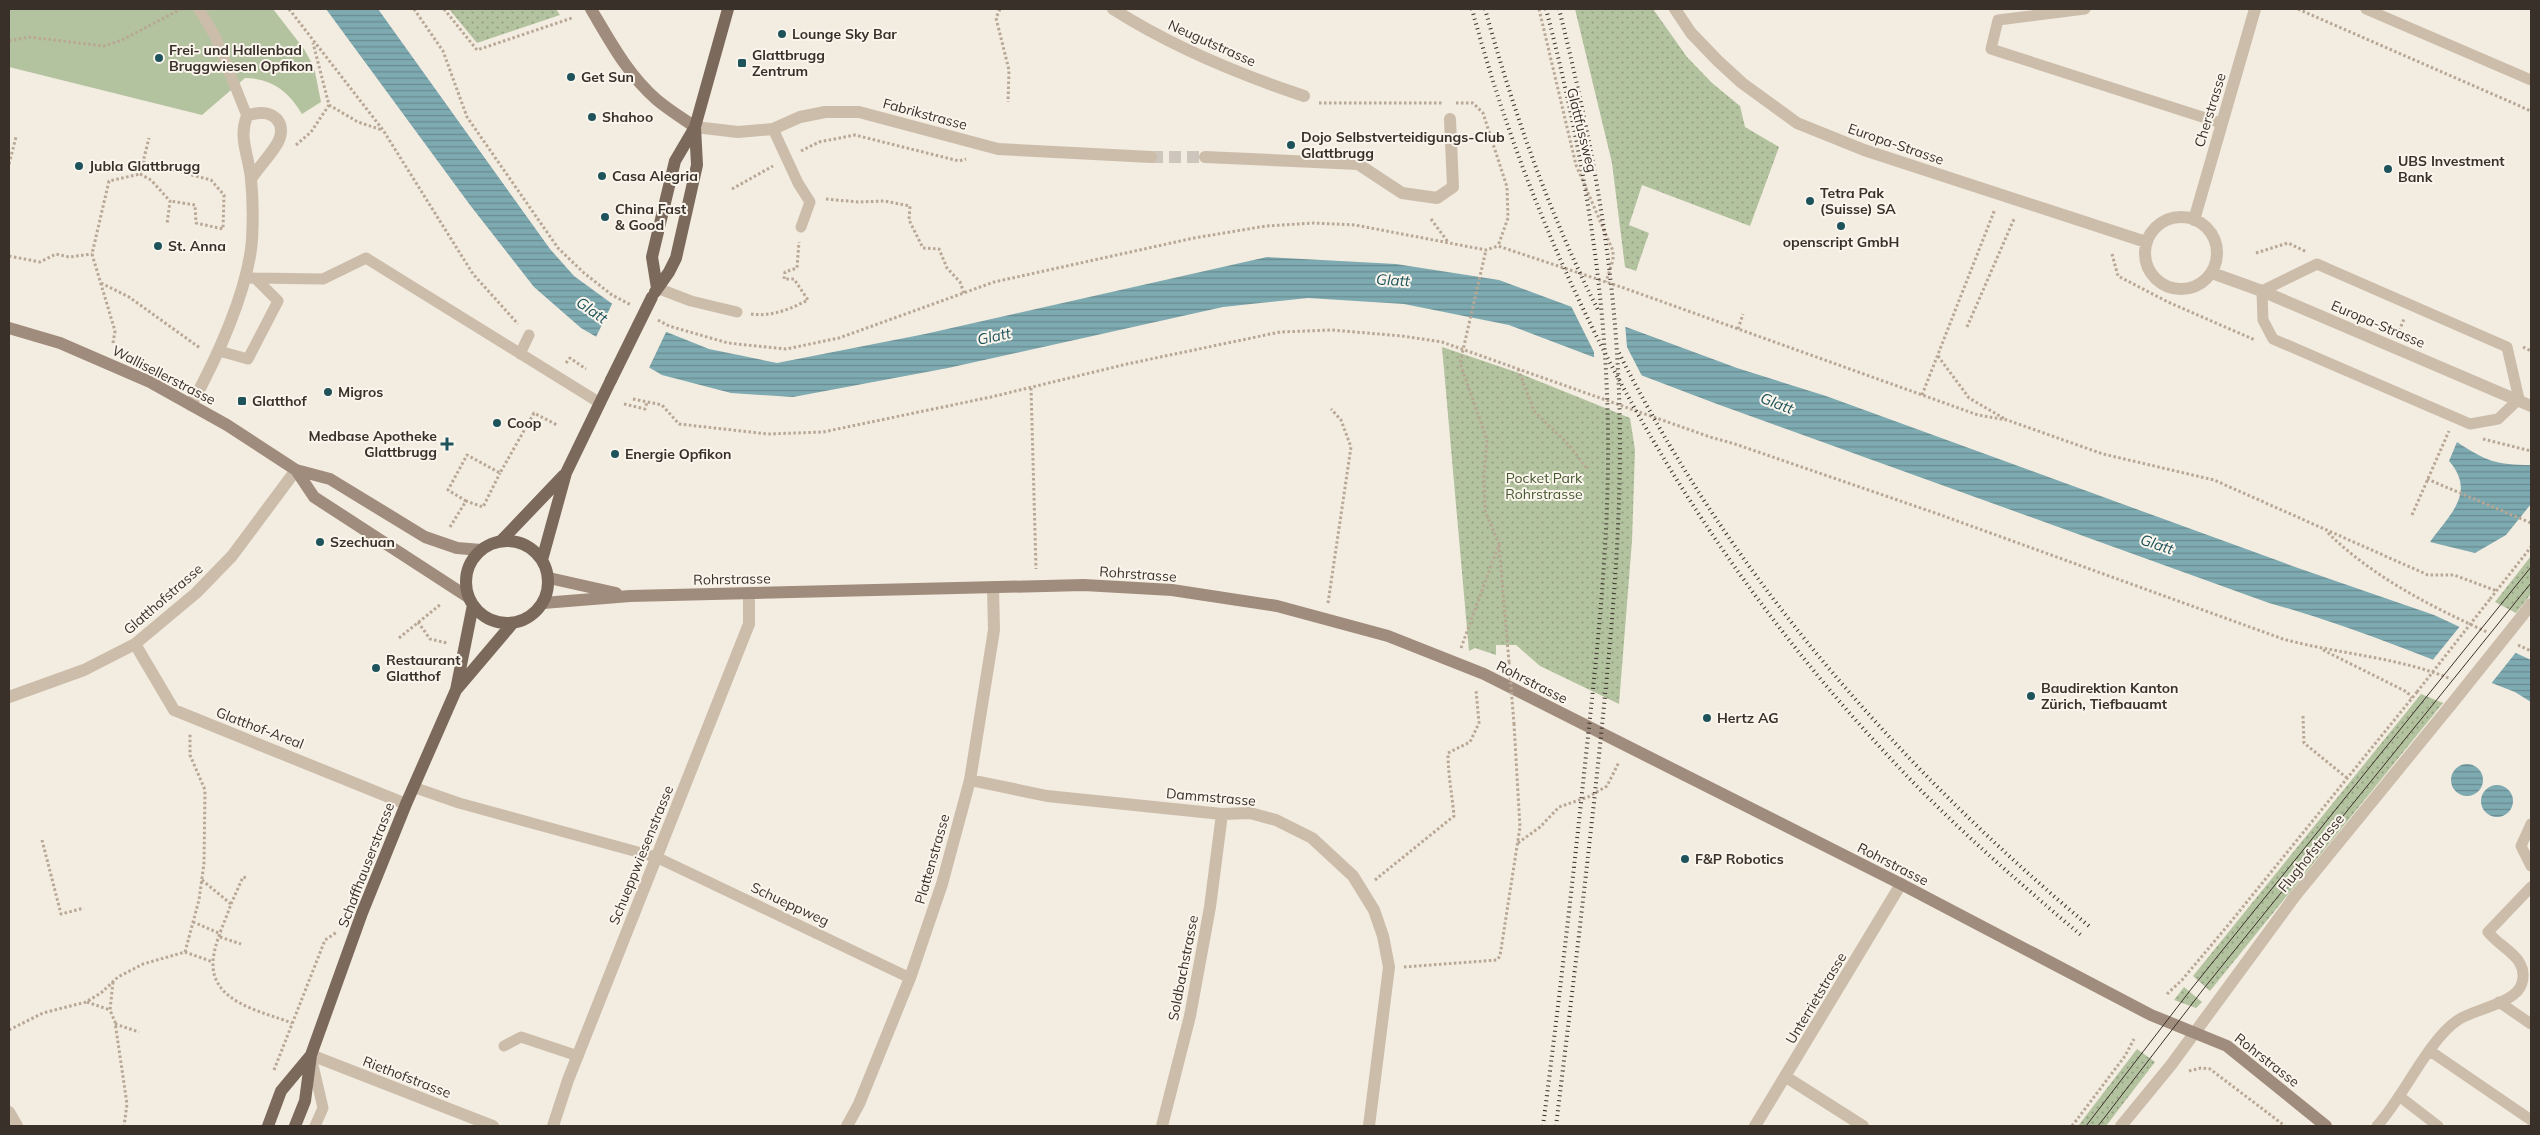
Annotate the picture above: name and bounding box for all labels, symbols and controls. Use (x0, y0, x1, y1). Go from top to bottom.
street label: Neugutstrasse (1165, 16, 1259, 70)
place label: Lounge Sky Bar (792, 25, 897, 43)
marker: Lounge Sky Bar (776, 28, 788, 40)
place label: Frei- und Hallenbad Bruggwiesen Opfikon (169, 41, 313, 75)
place label: Glattbrugg Zentrum (752, 46, 825, 80)
marker: Frei- und Hallenbad Bruggwiesen Opfikon (153, 52, 165, 64)
marker: Glattbrugg Zentrum (736, 57, 748, 69)
place label: Get Sun (581, 68, 634, 86)
street label: Cherstrasse (2190, 70, 2230, 150)
marker: Get Sun (565, 71, 577, 83)
street label: Glattfussweg (1563, 86, 1601, 174)
street label: Fabrikstrasse (881, 94, 969, 134)
place label: Shahoo (602, 108, 653, 126)
marker: Shahoo (586, 111, 598, 123)
street label: Europa-Strasse (1846, 119, 1946, 169)
place label: Dojo Selbstverteidigungs-Club Glattbrugg (1301, 128, 1505, 162)
marker: Dojo Selbstverteidigungs-Club Glattbrugg (1285, 139, 1297, 151)
place label: UBS Investment Bank (2398, 152, 2505, 186)
place label: Jubla Glattbrugg (89, 157, 200, 175)
marker: Jubla Glattbrugg (73, 160, 85, 172)
marker: UBS Investment Bank (2382, 163, 2394, 175)
place label: Casa Alegria (612, 167, 698, 185)
marker: Casa Alegria (596, 170, 608, 182)
place label: Tetra Pak (Suisse) SA (1820, 184, 1896, 218)
marker: Tetra Pak (Suisse) SA (1804, 195, 1816, 207)
place label: China Fast & Good (615, 200, 687, 234)
marker: China Fast & Good (599, 211, 611, 223)
marker: openscript GmbH (1835, 220, 1847, 232)
place label: openscript GmbH (1783, 233, 1899, 251)
place label: St. Anna (168, 237, 226, 255)
marker: St. Anna (152, 240, 164, 252)
water label: Glatt (1376, 270, 1411, 290)
water label: Glatt (573, 293, 612, 328)
street label: Europa-Strasse (2328, 296, 2428, 352)
water label: Glatt (975, 323, 1013, 349)
street label: Wallisellerstrasse (109, 341, 219, 409)
place label: Migros (338, 383, 383, 401)
marker: Migros (322, 386, 334, 398)
water label: Glatt (1758, 388, 1797, 418)
place label: Glatthof (252, 392, 308, 410)
marker: Glatthof (236, 395, 248, 407)
place label: Coop (507, 414, 542, 432)
marker: Coop (491, 417, 503, 429)
place label: Medbase Apotheke Glattbrugg (309, 427, 437, 461)
marker: Medbase Apotheke Glattbrugg (441, 438, 453, 450)
place label: Energie Opfikon (625, 445, 731, 463)
marker: Energie Opfikon (609, 448, 621, 460)
park label: Pocket Park Rohrstrasse (1505, 469, 1583, 503)
water label: Glatt (2138, 530, 2177, 559)
place label: Szechuan (330, 533, 395, 551)
marker: Szechuan (314, 536, 326, 548)
street label: Glatthofstrasse (120, 560, 206, 638)
street label: Rohrstrasse (1099, 562, 1177, 586)
street label: Rohrstrasse (693, 569, 771, 589)
place label: Restaurant Glatthof (386, 651, 461, 685)
street label: Rohrstrasse (1493, 656, 1571, 708)
marker: Restaurant Glatthof (370, 662, 382, 674)
place label: Baudirektion Kanton Zürich, Tiefbauamt (2041, 679, 2179, 713)
marker: Baudirektion Kanton Zürich, Tiefbauamt (2025, 690, 2037, 702)
street label: Glatthof-Areal (214, 703, 306, 753)
place label: Hertz AG (1717, 709, 1779, 727)
marker: Hertz AG (1701, 712, 1713, 724)
street label: Schueppwiesenstrasse (605, 783, 677, 927)
street label: Dammstrasse (1165, 784, 1257, 810)
street label: Schaffhauserstrasse (334, 800, 398, 930)
street label: Flughofstrasse (2274, 810, 2348, 896)
street label: Plattenstrasse (911, 812, 953, 906)
street label: Rohrstrasse (1854, 838, 1932, 890)
place label: F&P Robotics (1695, 850, 1784, 868)
marker: F&P Robotics (1679, 853, 1691, 865)
street label: Schueppweg (748, 878, 832, 930)
street label: Soldbachstrasse (1164, 914, 1202, 1022)
street label: Unterrietstrasse (1782, 949, 1850, 1047)
street label: Rohrstrasse (2231, 1029, 2303, 1091)
street label: Riethofstrasse (360, 1052, 454, 1102)

